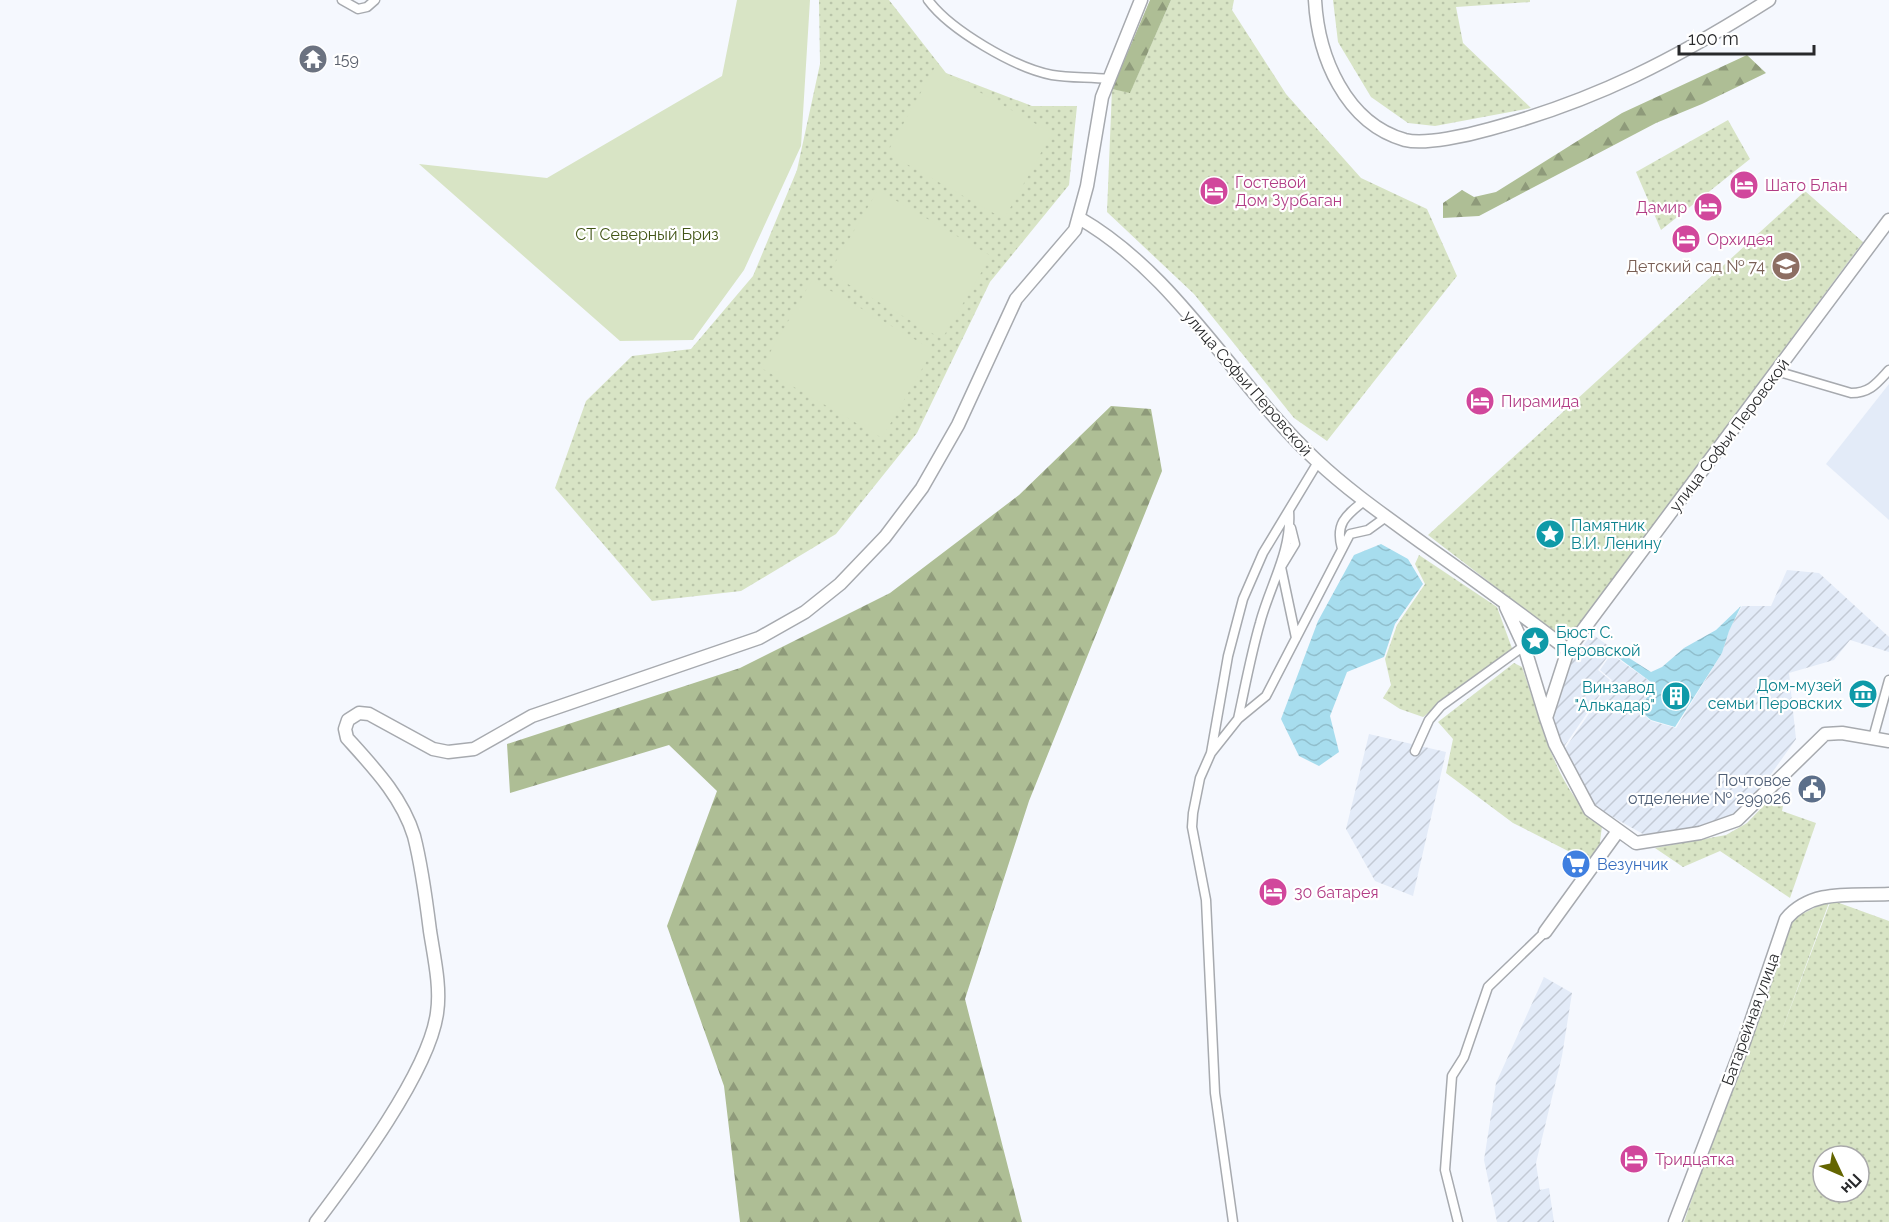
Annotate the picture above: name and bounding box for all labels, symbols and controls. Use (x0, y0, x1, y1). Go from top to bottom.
scale bar (1679, 18, 1814, 56)
text: 100 m (1688, 28, 1739, 49)
temple icon: 159 (297, 43, 329, 75)
place label: 159 (334, 50, 359, 69)
hotel icon: Шато Блан (1728, 169, 1760, 201)
place label: Гостевой Дом Зурбаган (1235, 173, 1342, 210)
hotel icon: Гостевой Дом Зурбаган (1198, 175, 1230, 207)
place label: Шато Блан (1765, 176, 1848, 195)
hotel icon: Дамир (1692, 191, 1724, 223)
place label: Дамир (1636, 198, 1687, 217)
hotel icon: Орхидея (1670, 223, 1702, 255)
park label: СТ Северный Бриз (575, 225, 719, 244)
place label: Орхидея (1707, 230, 1773, 249)
school or university icon: Детский сад № 74 (1770, 250, 1802, 282)
place label: Детский сад № 74 (1626, 257, 1765, 276)
street label: улица Софьи Перовской (1179, 307, 1316, 460)
street label: улица Софьи Перовской (1666, 355, 1793, 516)
hotel icon: Пирамида (1464, 385, 1496, 417)
place label: Пирамида (1501, 392, 1579, 411)
place label: Памятник В.И. Ленину (1571, 516, 1662, 553)
place icon: Памятник В.И. Ленину (1534, 518, 1566, 550)
place label: Бюст С. Перовской (1556, 623, 1640, 660)
place icon: Бюст С. Перовской (1519, 625, 1551, 657)
place label: Дом-музей семьи Перовских (1708, 676, 1842, 713)
place label: Винзавод "Алькадар" (1574, 678, 1655, 715)
museum icon: Дом-музей семьи Перовских (1847, 678, 1879, 710)
building icon: Винзавод "Алькадар" (1660, 680, 1692, 712)
place label: Почтовое отделение № 299026 (1628, 771, 1791, 808)
public building icon: Почтовое отделение № 299026 (1796, 773, 1828, 805)
supermarket icon: Везунчик (1560, 848, 1592, 880)
place label: Везунчик (1597, 855, 1669, 874)
hotel icon: 30 батарея (1257, 876, 1289, 908)
place label: 30 батарея (1294, 883, 1379, 902)
street label: Батарейная улица (1718, 950, 1783, 1088)
hotel icon: Тридцатка (1618, 1143, 1650, 1175)
north arrow (1811, 1144, 1871, 1204)
place label: Тридцатка (1655, 1150, 1734, 1169)
text: Пн (1837, 1170, 1866, 1198)

